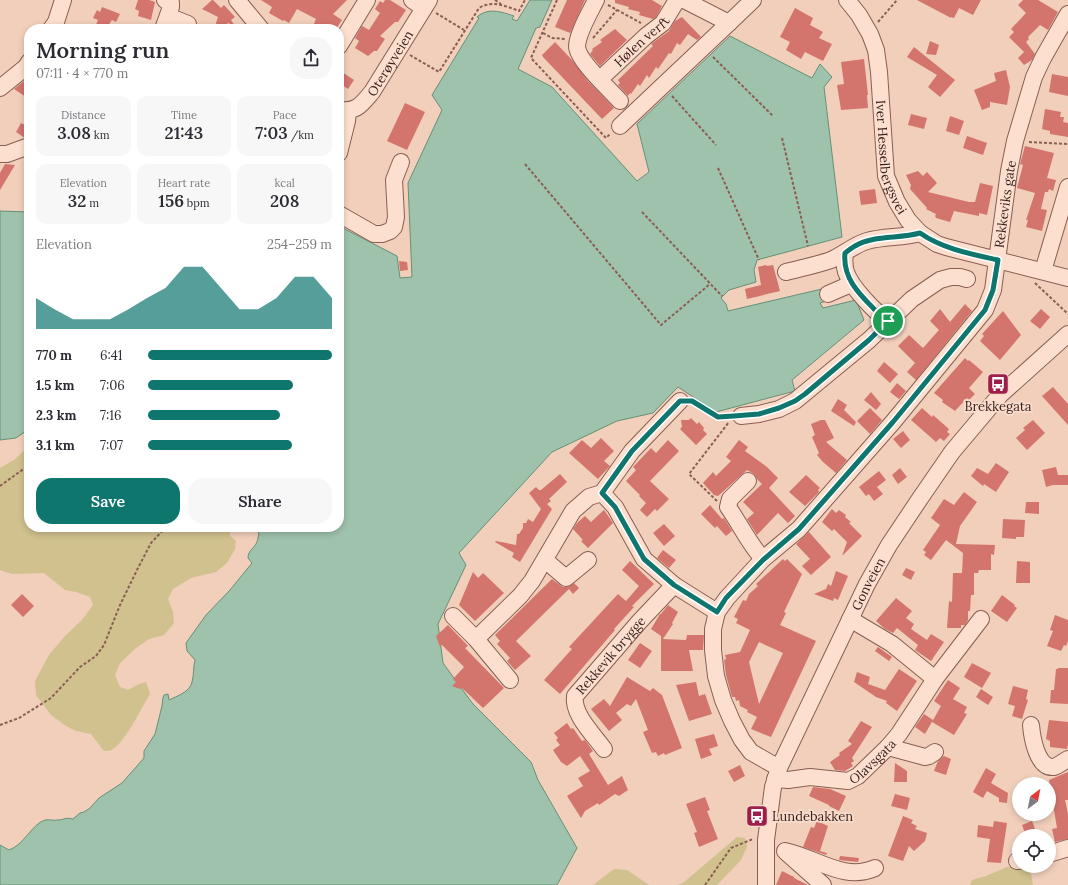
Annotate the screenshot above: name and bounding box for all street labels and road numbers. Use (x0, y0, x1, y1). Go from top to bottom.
street label: Hølen verft (610, 14, 673, 70)
street label: Oterøyveien (363, 27, 417, 99)
street label: Iver Hesselbergsvei (872, 99, 911, 217)
street label: Rekkeviks gate (990, 159, 1019, 249)
street label: Gonveien (847, 554, 889, 613)
street label: Rekkevik brygge (572, 612, 649, 698)
street label: Olavsgata (846, 735, 900, 788)

